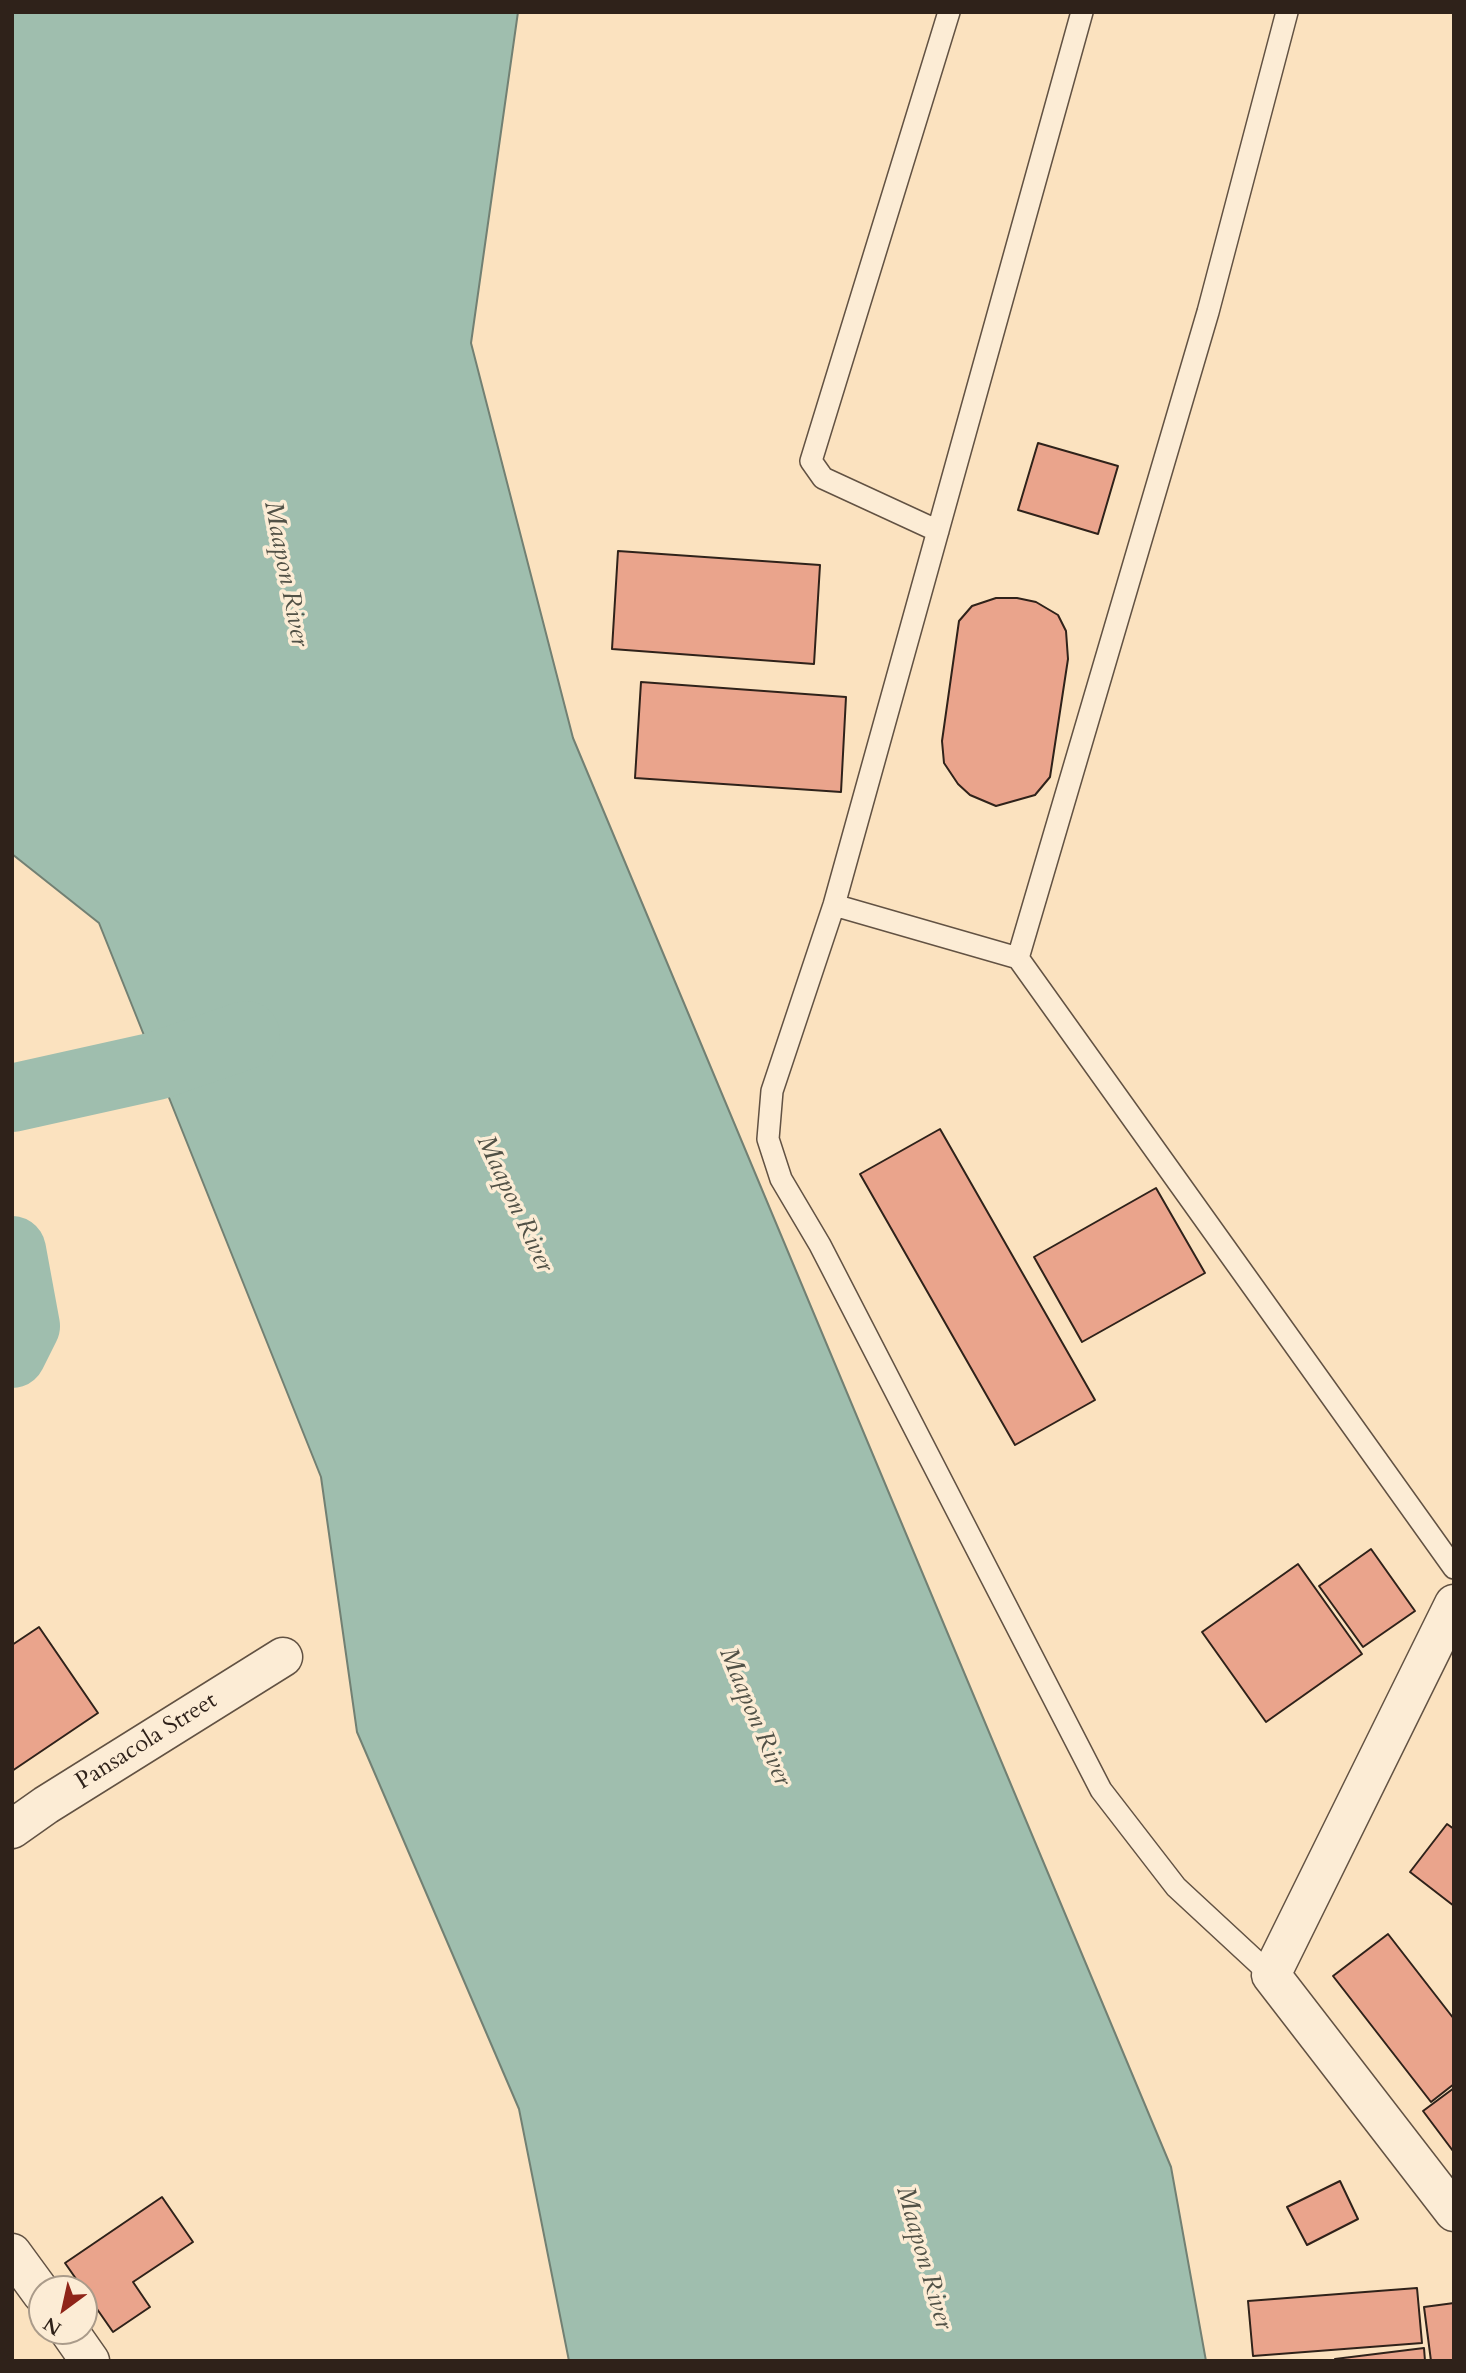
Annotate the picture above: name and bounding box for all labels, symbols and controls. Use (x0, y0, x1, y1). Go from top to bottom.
water label: Maapon River (256, 499, 314, 649)
water label: Maapon River (469, 1131, 559, 1277)
water label: Maapon River (711, 1643, 797, 1791)
street label: Pansacola Street (71, 1687, 223, 1797)
water label: Maapon River (888, 2183, 958, 2333)
north arrow (28, 2275, 98, 2345)
text: N (39, 2311, 67, 2341)

